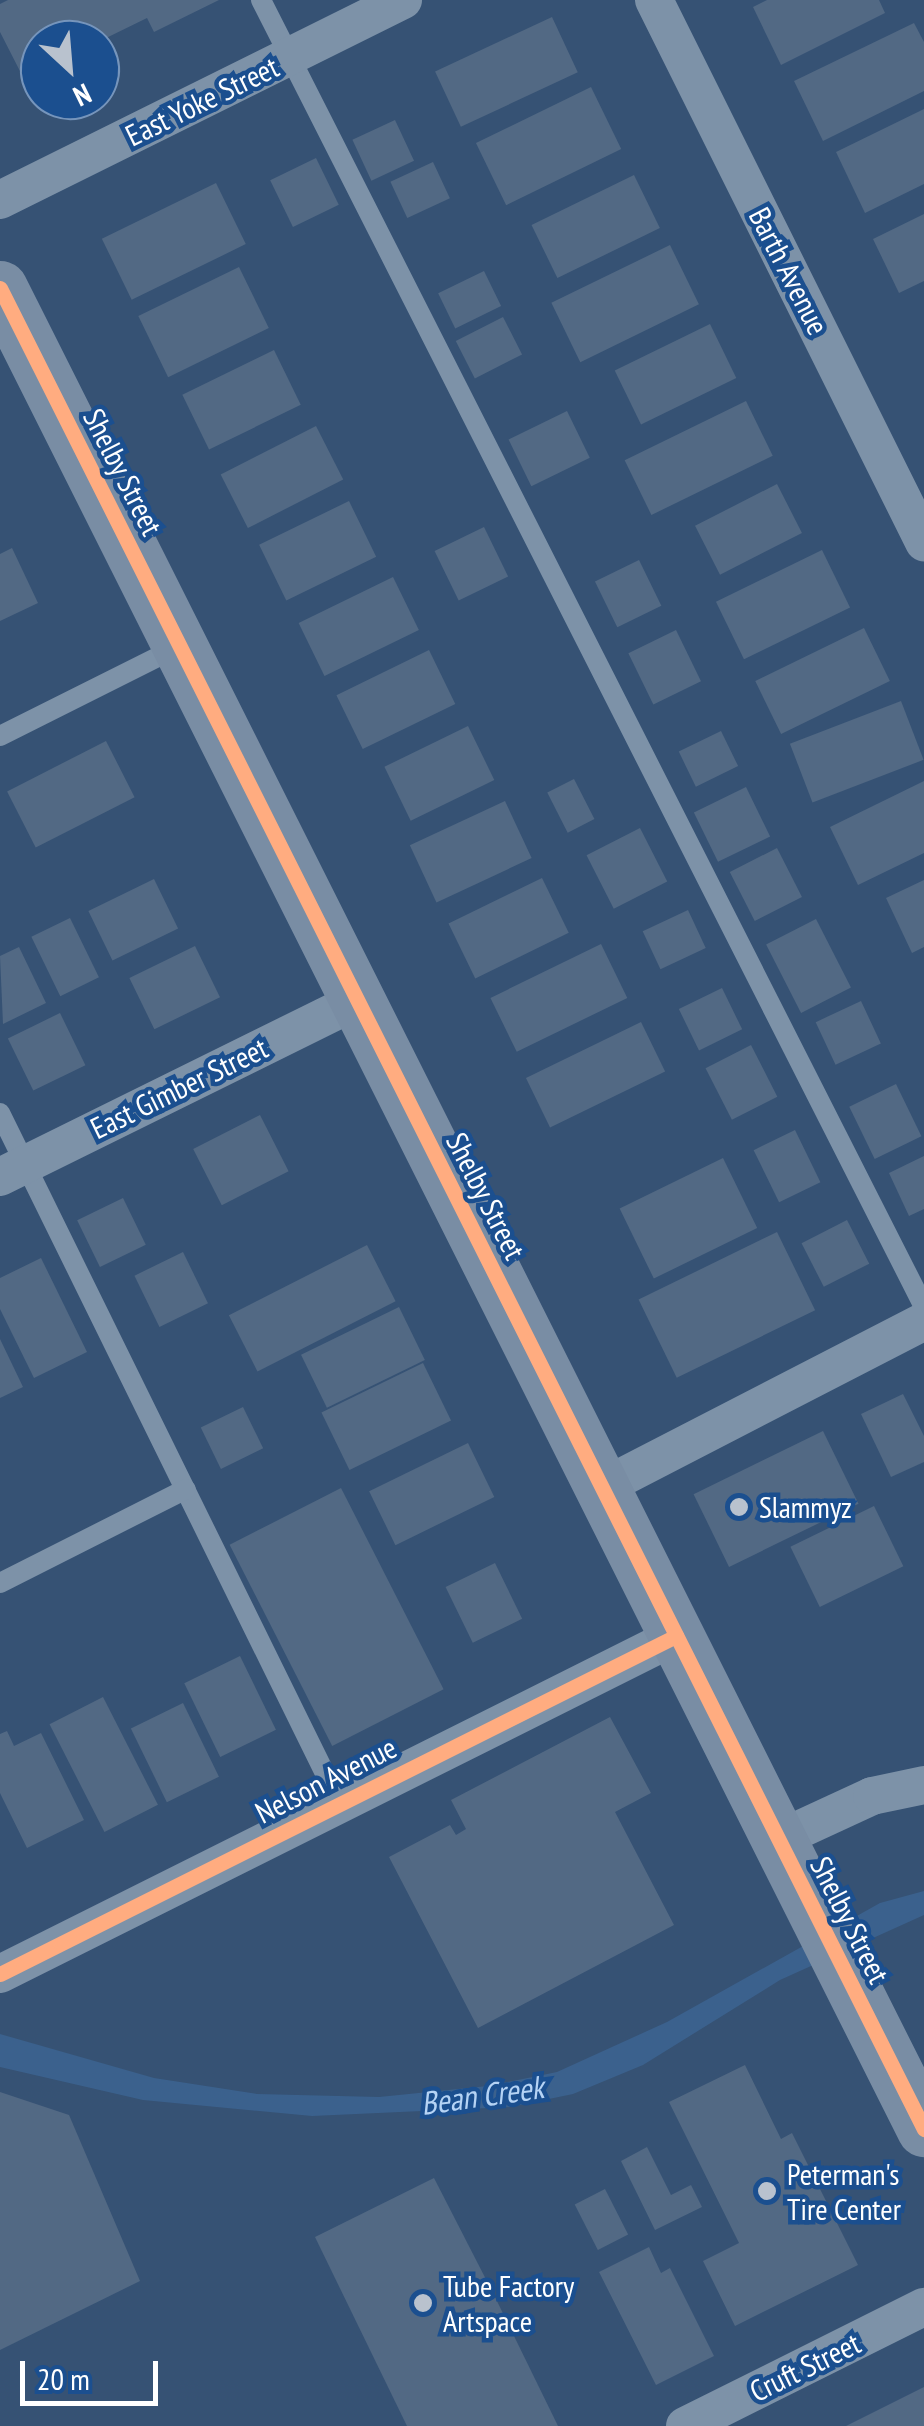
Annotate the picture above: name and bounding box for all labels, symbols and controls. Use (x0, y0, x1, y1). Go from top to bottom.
north arrow (20, 20, 120, 120)
street label: East Yoke Street (119, 48, 285, 154)
text: N (68, 76, 97, 116)
street label: Barth Avenue (741, 201, 837, 341)
street label: Shelby Street (76, 402, 170, 542)
street label: East Gimber Street (85, 1030, 273, 1146)
street label: Shelby Street (439, 1126, 533, 1266)
place label: Slammyz (759, 1489, 852, 1525)
marker: Slammyz (728, 1496, 750, 1518)
street label: Nelson Avenue (249, 1729, 403, 1831)
street label: Shelby Street (803, 1850, 897, 1990)
water label: Bean Creek (418, 2067, 546, 2123)
place label: Peterman's Tire Center (787, 2156, 901, 2226)
marker: Peterman's Tire Center (756, 2180, 778, 2202)
place label: Tube Factory Artspace (443, 2268, 574, 2338)
marker: Tube Factory Artspace (412, 2292, 434, 2314)
street label: Cruft Street (744, 2325, 866, 2409)
scale bar (25, 2341, 162, 2403)
text: 20 m (37, 2359, 90, 2398)

